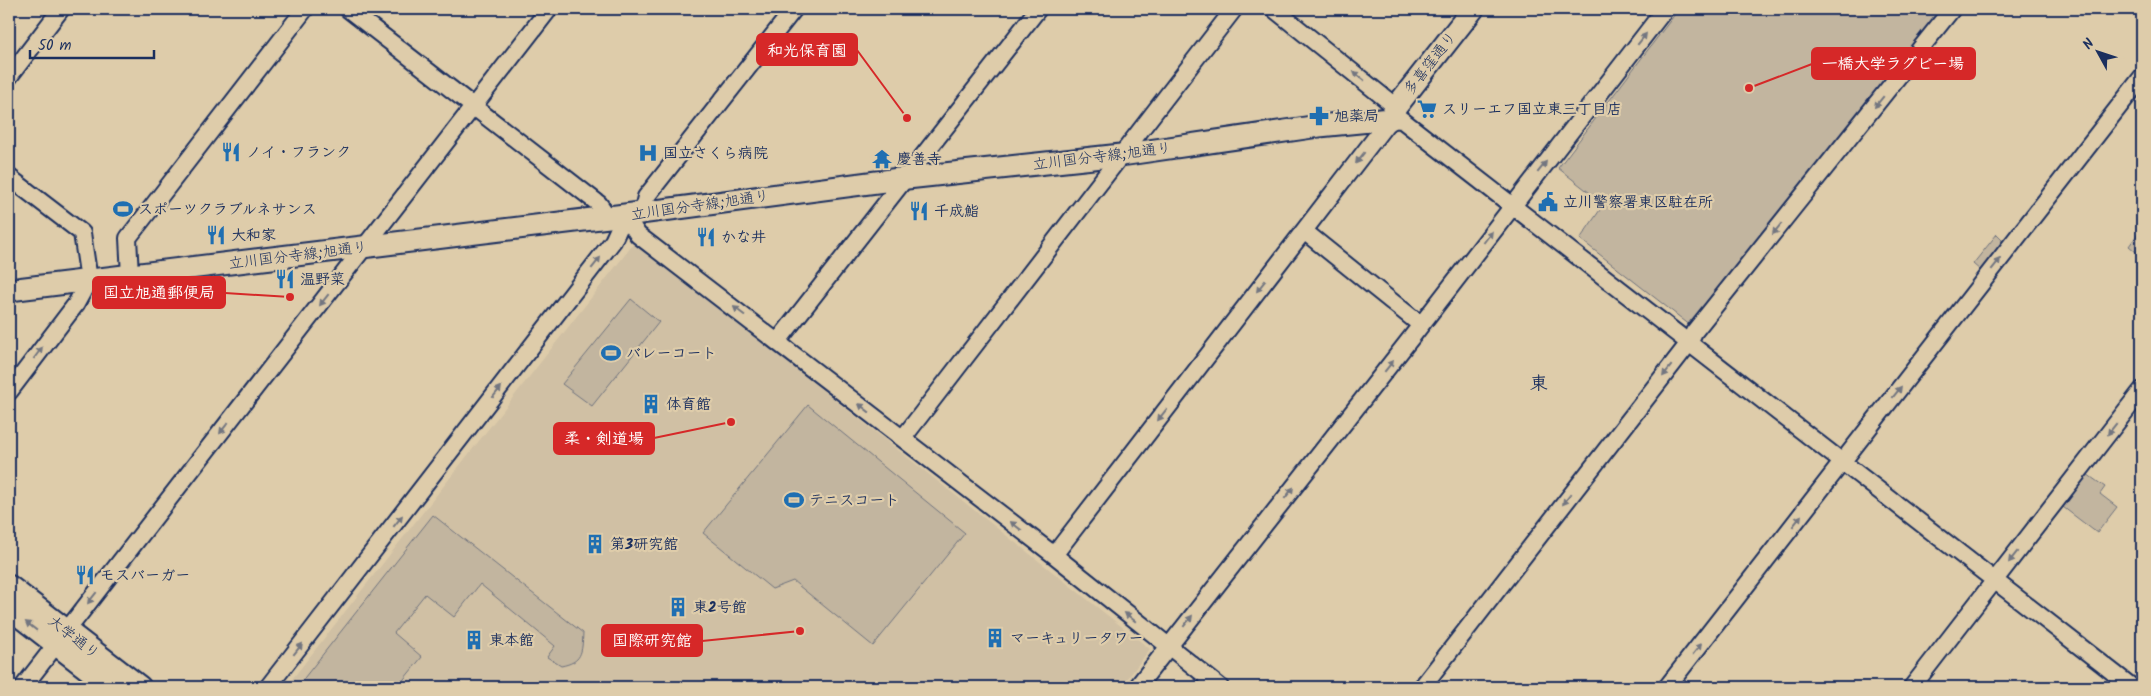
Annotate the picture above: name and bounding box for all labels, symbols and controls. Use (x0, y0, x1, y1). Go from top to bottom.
street label: 多喜窪通り (1398, 27, 1463, 101)
scale bar (30, 28, 154, 60)
north arrow (2074, 28, 2124, 78)
one-way arrow (1637, 32, 1647, 45)
text: 50 m (38, 34, 72, 58)
callout: 和光保育園 (757, 34, 857, 65)
text: N (2078, 34, 2100, 55)
text: 和光保育園 (767, 39, 847, 64)
callout: 一橋大学ラグビー場 (1812, 48, 1975, 79)
text: 一橋大学ラグビー場 (1822, 52, 1964, 77)
one-way arrow (1352, 70, 1365, 81)
one-way arrow (1873, 95, 1884, 108)
supermarket icon: スリーエフ国立東三丁目店 (1416, 98, 1438, 120)
place label: スリーエフ国立東三丁目店 (1442, 98, 1622, 122)
pharmacy icon: 旭薬局 (1308, 105, 1330, 127)
place label: 旭薬局 (1334, 105, 1379, 129)
street label: 立川国分寺線;旭通り (1031, 137, 1173, 177)
restaurant icon: ノイ・フランク (220, 141, 242, 163)
place label: ノイ・フランク (246, 141, 351, 165)
hospital icon: 国立さくら病院 (637, 142, 659, 164)
place label: 国立さくら病院 (663, 142, 768, 166)
temple icon: 慶善寺 (871, 148, 893, 170)
place label: 慶善寺 (897, 148, 942, 172)
one-way arrow (1355, 151, 1366, 164)
one-way arrow (1537, 160, 1547, 174)
street label: 立川国分寺線;旭通り (629, 184, 771, 228)
public building icon: 立川警察署東区駐在所 (1537, 191, 1559, 213)
place label: 立川警察署東区駐在所 (1563, 191, 1713, 215)
sports icon: スポーツクラブルネサンス (112, 198, 134, 220)
place label: スポーツクラブルネサンス (138, 198, 317, 222)
restaurant icon: 千成鮨 (908, 200, 930, 222)
place label: 千成鮨 (934, 200, 979, 224)
one-way arrow (1771, 222, 1782, 235)
restaurant icon: 大和家 (205, 224, 227, 246)
place label: 大和家 (231, 224, 276, 248)
restaurant icon: かな井 (695, 226, 717, 248)
place label: かな井 (721, 226, 766, 250)
one-way arrow (1483, 230, 1493, 244)
street label: 立川国分寺線;旭通り (227, 236, 369, 276)
one-way arrow (591, 257, 602, 270)
one-way arrow (1991, 257, 2001, 271)
restaurant icon: 温野菜 (274, 268, 296, 290)
place label: 温野菜 (300, 268, 345, 292)
callout: 国立旭通郵便局 (93, 277, 225, 308)
one-way arrow (1256, 280, 1267, 293)
text: 国立旭通郵便局 (103, 281, 215, 306)
one-way arrow (319, 293, 330, 306)
one-way arrow (733, 306, 746, 317)
sports icon: バレーコート (600, 342, 622, 364)
place label: バレーコート (626, 342, 717, 366)
one-way arrow (33, 347, 44, 360)
one-way arrow (1384, 359, 1394, 373)
one-way arrow (1662, 364, 1673, 377)
district label: 東 (1530, 370, 1548, 399)
one-way arrow (492, 385, 502, 399)
one-way arrow (1891, 386, 1902, 399)
building icon: 体育館 (640, 393, 662, 415)
place label: 体育館 (666, 393, 711, 417)
one-way arrow (858, 403, 871, 414)
one-way arrow (1157, 408, 1167, 422)
one-way arrow (219, 421, 230, 434)
one-way arrow (2107, 422, 2118, 435)
callout: 柔・剣道場 (554, 423, 654, 454)
text: 柔・剣道場 (564, 427, 644, 452)
one-way arrow (1283, 487, 1294, 500)
sports icon: テニスコート (783, 489, 805, 511)
place label: テニスコート (809, 489, 899, 513)
one-way arrow (1562, 492, 1572, 506)
one-way arrow (392, 514, 403, 527)
one-way arrow (1792, 514, 1802, 528)
one-way arrow (1010, 520, 1023, 531)
building icon: 第3研究館 (584, 533, 606, 555)
place label: 第3研究館 (610, 533, 678, 557)
one-way arrow (2008, 550, 2018, 564)
restaurant icon: モスバーガー (74, 564, 96, 586)
place label: モスバーガー (100, 564, 190, 588)
one-way arrow (87, 591, 98, 604)
building icon: 東2号館 (667, 596, 689, 618)
place label: 東2号館 (693, 596, 747, 620)
street label: 大学通り (42, 610, 104, 666)
one-way arrow (1124, 611, 1137, 622)
one-way arrow (1183, 615, 1194, 628)
one-way arrow (25, 620, 38, 631)
callout: 国際研究館 (602, 625, 702, 656)
building icon: マーキュリータワー (984, 627, 1006, 649)
place label: マーキュリータワー (1010, 627, 1144, 651)
building icon: 東本館 (463, 629, 485, 651)
place label: 東本館 (489, 629, 534, 653)
text: 国際研究館 (612, 629, 692, 654)
one-way arrow (292, 643, 303, 656)
one-way arrow (1692, 643, 1703, 656)

